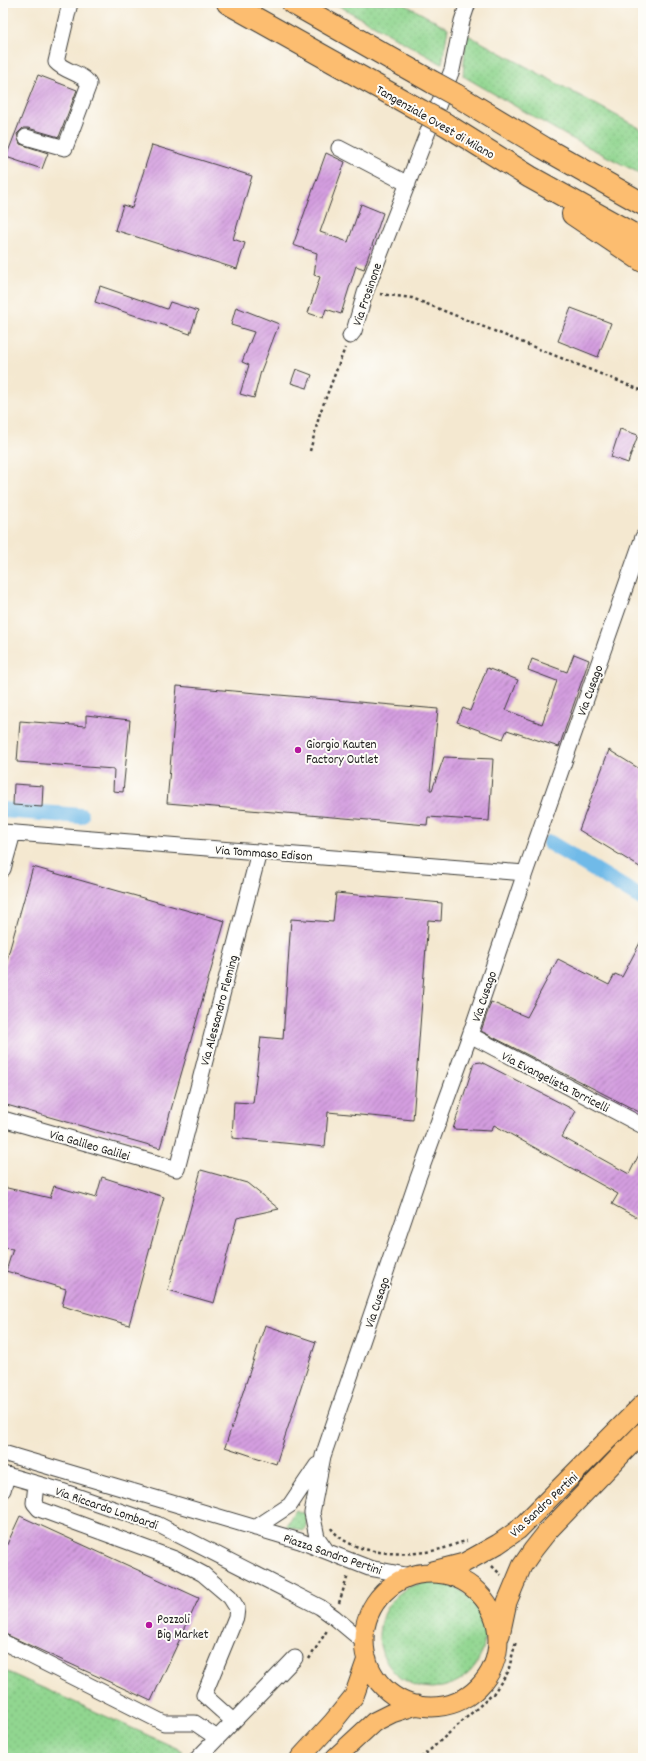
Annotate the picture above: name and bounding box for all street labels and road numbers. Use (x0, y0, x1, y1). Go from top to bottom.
street label: Tangenziale Ovest di Milano (372, 81, 498, 165)
street label: Via Frosinone (349, 261, 388, 329)
street label: Via Cusago (573, 663, 609, 719)
street label: Via Tommaso Edison (215, 842, 313, 867)
street label: Via Alessandro Fleming (196, 953, 244, 1068)
street label: Via Cusago (468, 969, 503, 1025)
street label: Via Evangelista Torricelli (498, 1048, 613, 1119)
street label: Via Galileo Galilei (47, 1126, 132, 1167)
street label: Via Cusago (361, 1275, 396, 1331)
street label: Via Sandro Pertini (506, 1469, 584, 1543)
street label: Via Riccardo Lombardi (52, 1483, 161, 1536)
street label: Piazza Sandro Pertini (280, 1530, 384, 1581)

